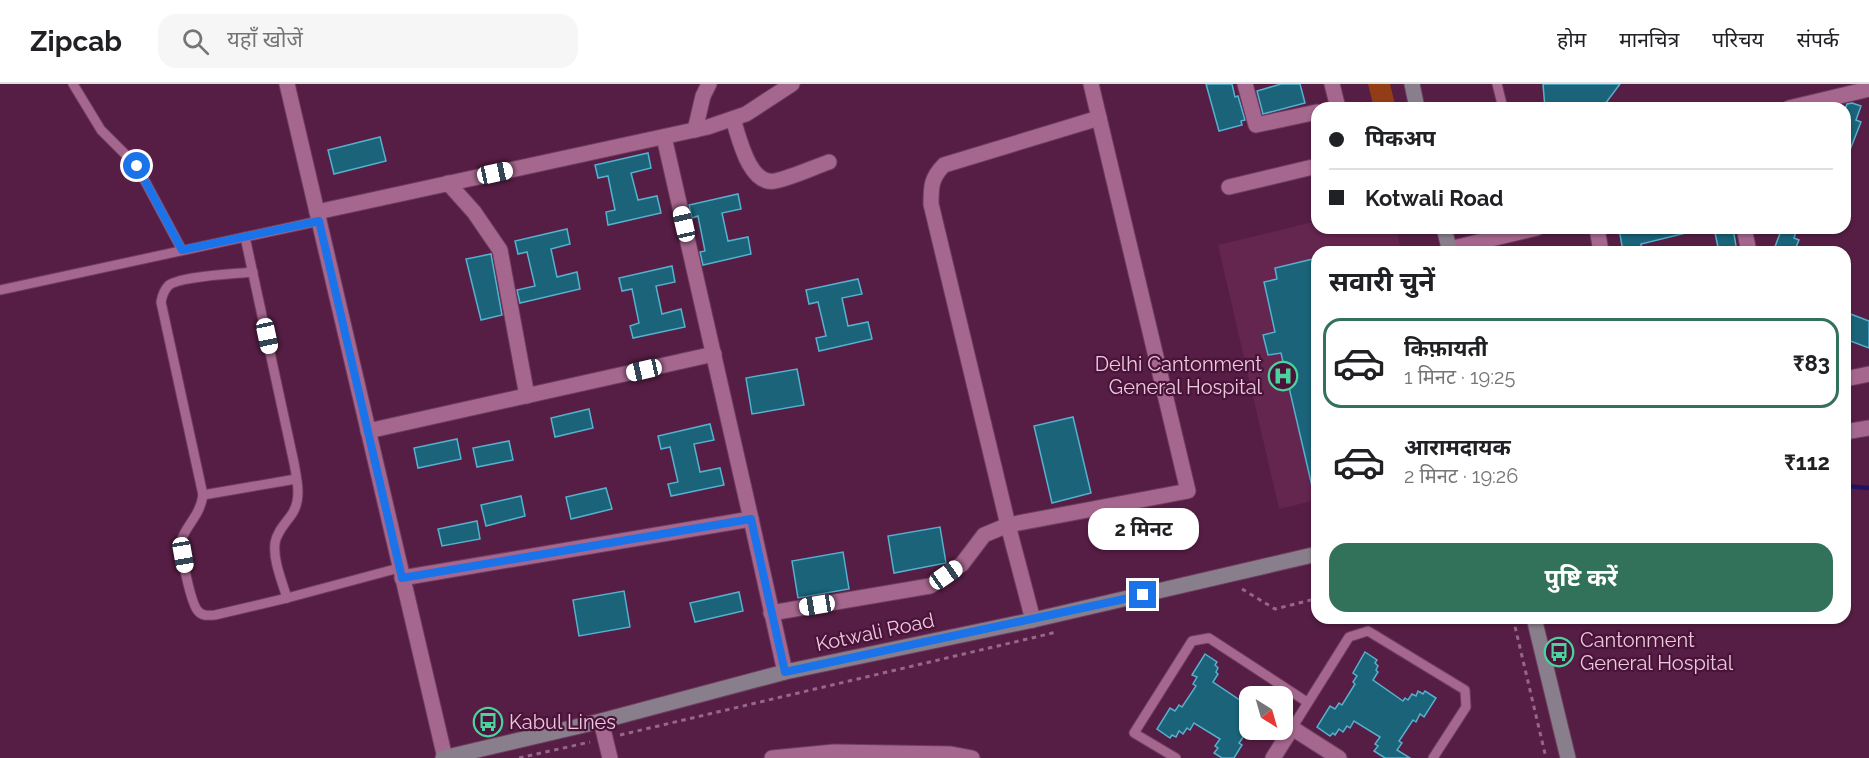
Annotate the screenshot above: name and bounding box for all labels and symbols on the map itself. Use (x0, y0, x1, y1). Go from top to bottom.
route start (123, 152, 150, 179)
car (476, 160, 514, 186)
car (671, 204, 697, 244)
car (254, 317, 280, 355)
place label: Delhi Cantonment General Hospital (1095, 352, 1263, 399)
car (624, 357, 664, 383)
hospital icon: Delhi Cantonment General Hospital (1267, 360, 1299, 392)
callout: 2 मिनट (1088, 508, 1198, 550)
car (171, 536, 195, 574)
car (926, 557, 966, 593)
route end (1129, 581, 1156, 608)
car (798, 593, 836, 617)
street label: Kotwali Road (814, 608, 936, 656)
place label: Cantonment General Hospital (1580, 628, 1734, 675)
bus stop icon: Cantonment General Hospital (1543, 636, 1575, 668)
north arrow (1239, 686, 1293, 740)
bus stop icon: Kabul Lines (472, 706, 504, 738)
place label: Kabul Lines (509, 710, 616, 734)

